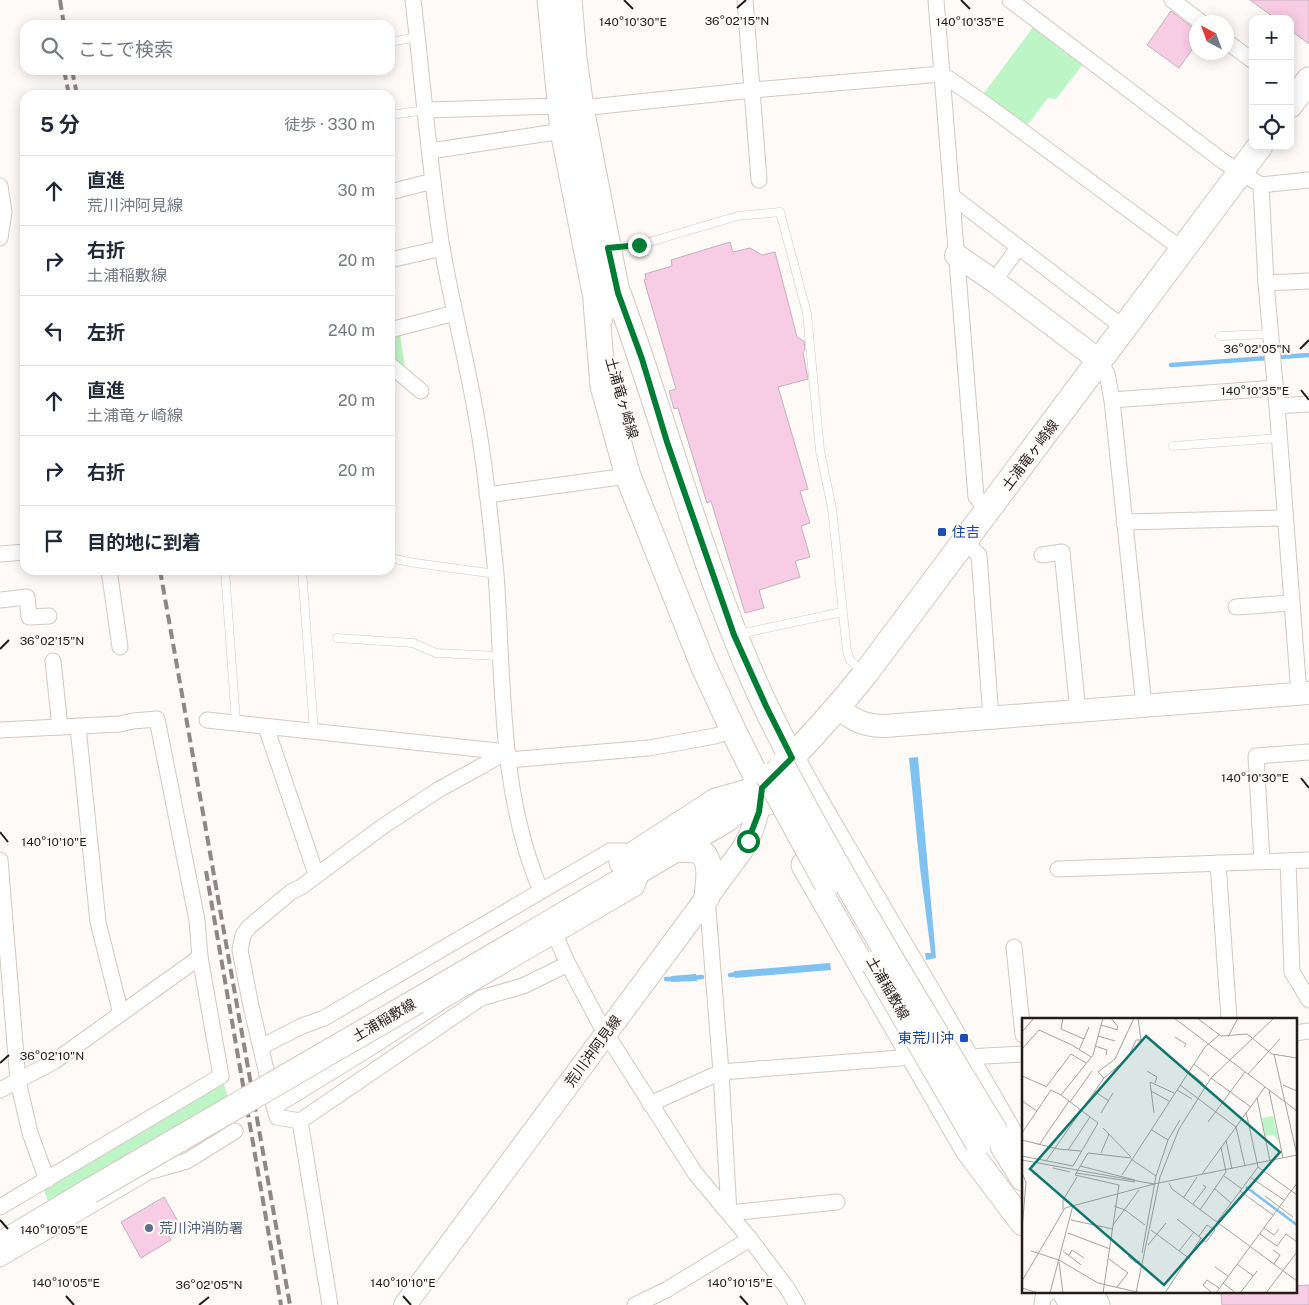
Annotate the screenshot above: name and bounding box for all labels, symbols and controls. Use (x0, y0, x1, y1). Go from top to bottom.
text: 36°02'15"N (705, 14, 769, 28)
text: 140°10'30"E (599, 15, 667, 29)
text: 140°10'35"E (936, 15, 1004, 29)
north arrow (1189, 15, 1234, 60)
map controls (1249, 15, 1294, 150)
button: + (1249, 15, 1294, 60)
search box (20, 20, 395, 75)
icon: search (38, 34, 66, 62)
text: ここで検索 (78, 38, 173, 60)
button: − (1249, 60, 1294, 105)
button: locate (1249, 105, 1294, 150)
text: 5 分 (40, 112, 80, 137)
text: 徒歩 · 330 m (284, 115, 375, 134)
text: 直進 (87, 169, 125, 191)
icon: ahead (40, 177, 68, 205)
text: 30 m (338, 181, 375, 200)
text: 荒川沖阿見線 (87, 196, 183, 215)
route end (628, 234, 651, 257)
text: 右折 (87, 239, 125, 261)
icon: right (40, 247, 68, 275)
text: 20 m (338, 251, 375, 270)
text: 土浦稲敷線 (87, 266, 167, 285)
icon: left (40, 317, 68, 345)
text: 左折 (87, 321, 125, 343)
text: 240 m (328, 321, 375, 340)
text: 36°02'05"N (1223, 342, 1291, 356)
street label: 土浦竜ヶ崎線 (603, 355, 641, 441)
text: 直進 (87, 379, 125, 401)
text: 140°10'35"E (1221, 384, 1289, 398)
icon: ahead (40, 387, 68, 415)
text: 20 m (338, 391, 375, 410)
text: 土浦竜ヶ崎線 (87, 406, 183, 425)
street label: 土浦竜ヶ崎線 (998, 417, 1062, 493)
icon: right (40, 457, 68, 485)
text: 右折 (87, 461, 125, 483)
text: 20 m (338, 461, 375, 480)
place label: 住吉 (952, 524, 980, 540)
marker: 住吉 (936, 526, 948, 538)
icon: arrive (40, 527, 68, 555)
text: 目的地に到着 (87, 531, 201, 553)
text: 36°02'15"N (20, 634, 84, 648)
text: 140°10'30"E (1221, 771, 1289, 785)
route start (737, 830, 760, 853)
text: 140°10'10"E (21, 835, 87, 849)
street label: 土浦稲敷線 (864, 954, 912, 1022)
street label: 土浦稲敷線 (350, 996, 418, 1044)
street label: 荒川沖阿見線 (562, 1012, 624, 1090)
inset map (1022, 1018, 1296, 1292)
place label: 東荒川沖 (898, 1030, 954, 1046)
marker: 東荒川沖 (958, 1032, 970, 1044)
text: 36°02'10"N (20, 1049, 84, 1063)
place label: 荒川沖消防署 (159, 1220, 243, 1236)
marker: 荒川沖消防署 (143, 1222, 155, 1234)
text: 140°10'05"E (20, 1223, 88, 1237)
text: 140°10'05"E (32, 1276, 100, 1290)
text: 140°10'10"E (370, 1276, 436, 1290)
text: 140°10'15"E (707, 1276, 773, 1290)
text: 36°02'05"N (175, 1278, 243, 1292)

